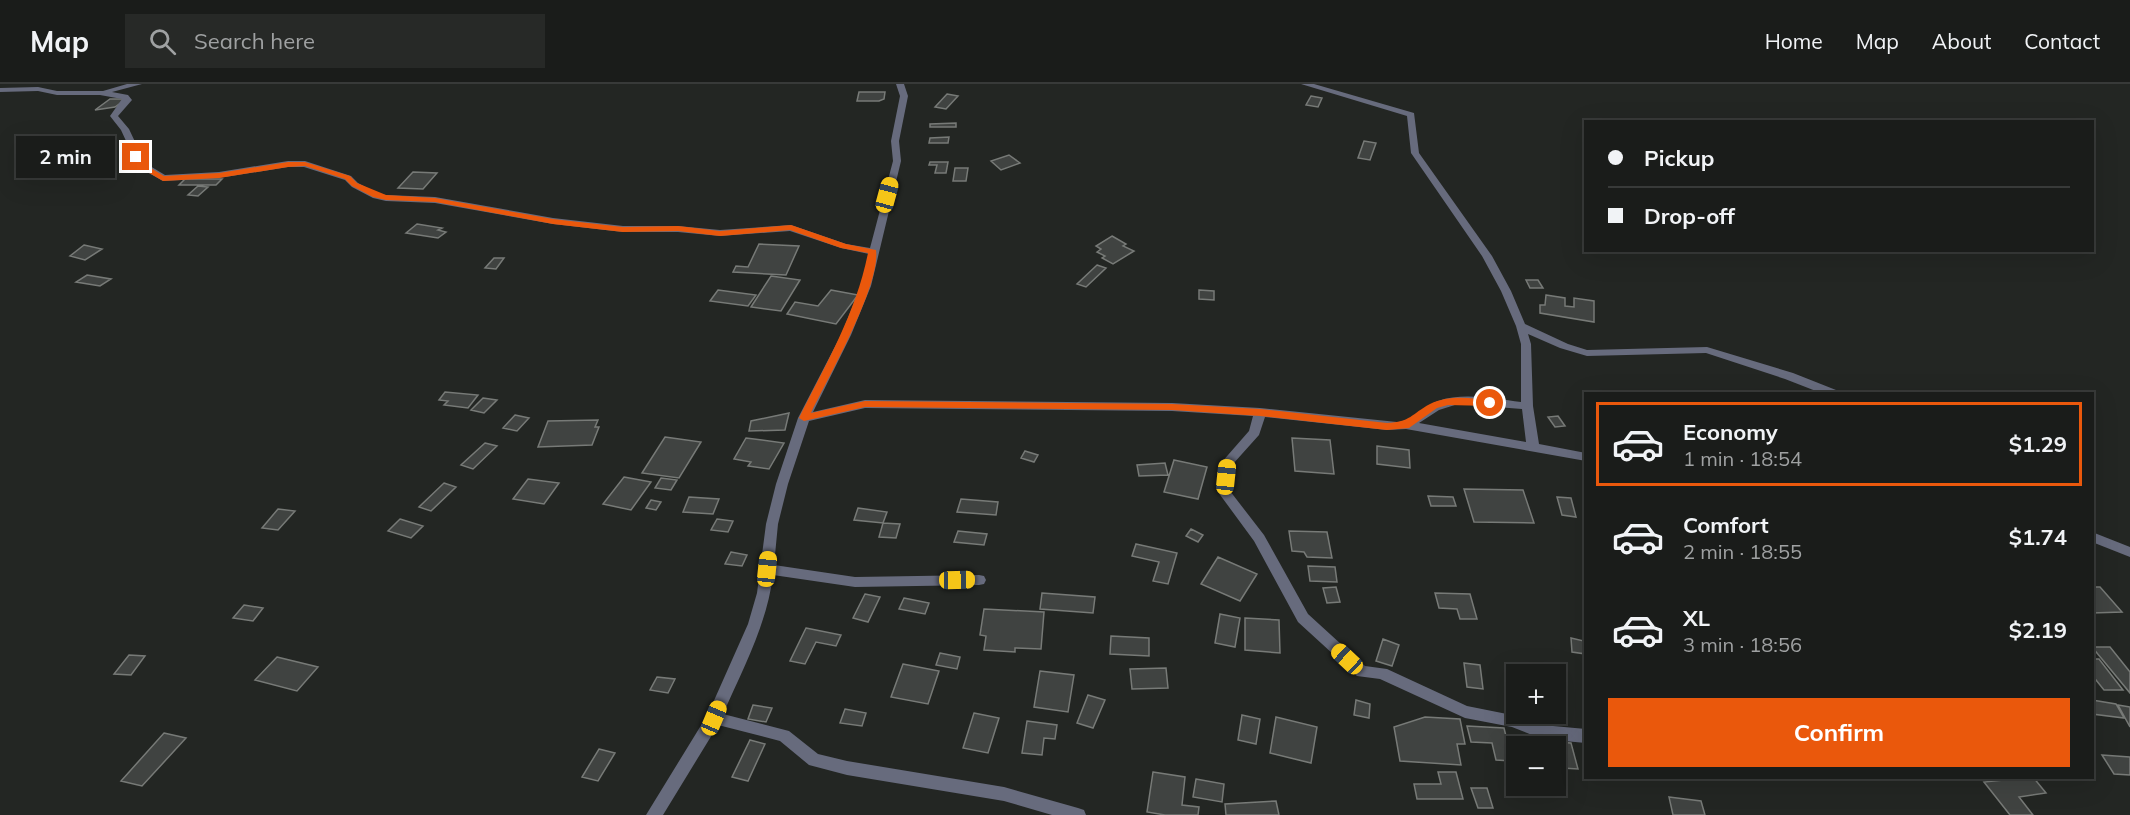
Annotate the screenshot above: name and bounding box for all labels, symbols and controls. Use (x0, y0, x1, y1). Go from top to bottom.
search box (125, 14, 545, 68)
text: Map (30, 24, 89, 59)
icon: search (146, 25, 179, 58)
text: Search here (194, 27, 315, 55)
text: Home (1765, 28, 1823, 54)
text: Map (1856, 28, 1899, 54)
text: About (1932, 28, 1991, 54)
text: Contact (2024, 28, 2100, 54)
callout: 2 min (16, 136, 115, 178)
route end (122, 143, 149, 170)
text: 2 min (39, 144, 92, 169)
text: Pickup (1644, 144, 1714, 172)
car (874, 175, 900, 215)
text: Drop-off (1644, 202, 1735, 230)
route start (1476, 389, 1503, 416)
icon: car (1611, 417, 1665, 471)
text: Economy (1683, 418, 1778, 446)
text: $1.29 (2009, 430, 2067, 458)
text: 1 min · 18:54 (1683, 446, 1802, 471)
car (1215, 458, 1237, 496)
icon: car (1611, 510, 1665, 564)
text: Comfort (1683, 511, 1769, 539)
text: $1.74 (2009, 523, 2067, 551)
text: 2 min · 18:55 (1683, 539, 1802, 564)
car (756, 550, 778, 588)
car (939, 571, 975, 589)
icon: car (1611, 603, 1665, 657)
text: XL (1683, 604, 1710, 632)
text: $2.19 (2009, 616, 2067, 644)
text: 3 min · 18:56 (1683, 632, 1802, 657)
car (1328, 640, 1366, 678)
map controls (1506, 664, 1566, 796)
button: + (1506, 664, 1566, 724)
car (699, 698, 729, 738)
button: Confirm (1608, 698, 2070, 767)
button: − (1506, 736, 1566, 796)

